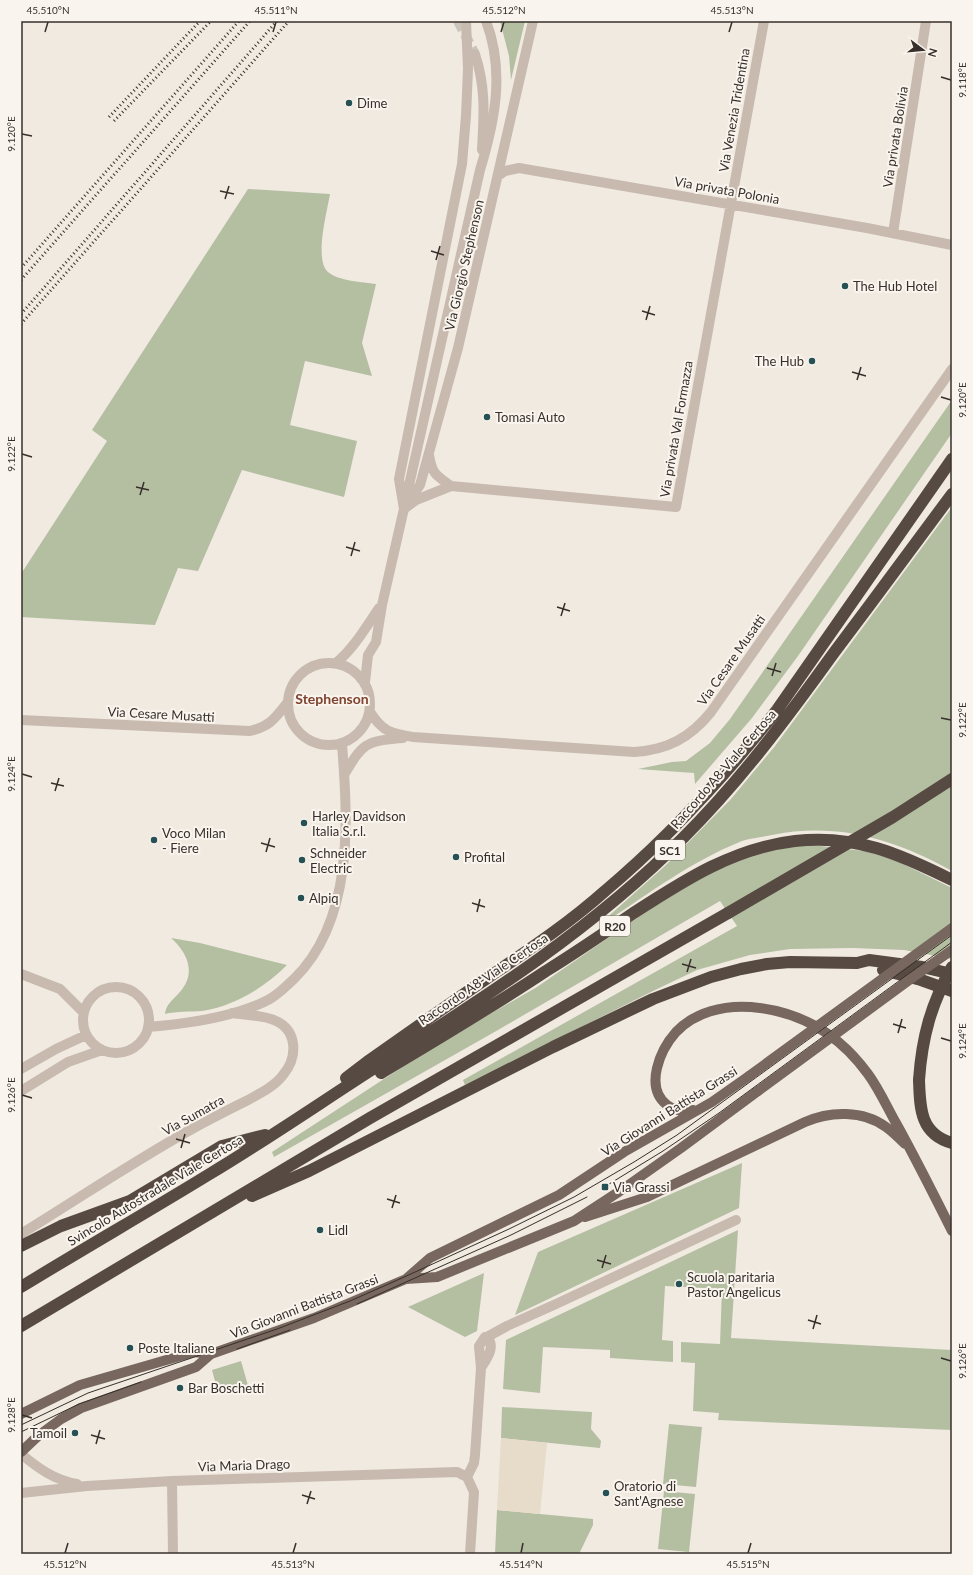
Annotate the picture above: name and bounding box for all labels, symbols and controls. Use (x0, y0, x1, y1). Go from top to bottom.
text: 45.510°N (26, 4, 70, 16)
text: 45.511°N (254, 4, 298, 16)
text: 45.512°N (482, 4, 526, 16)
text: 45.513°N (710, 4, 754, 16)
north arrow (903, 30, 943, 70)
street label: Via Venezia Tridentina (715, 47, 753, 173)
text: N (926, 47, 941, 59)
text: 9.118°E (956, 62, 968, 98)
street label: Via privata Bolivia (879, 85, 911, 189)
place label: Dime (357, 95, 388, 111)
marker: Dime (344, 98, 354, 108)
text: 9.120°E (5, 116, 17, 152)
street label: Via privata Polonia (673, 173, 781, 207)
street label: Via Giorgio Stephenson (441, 198, 487, 332)
place label: The Hub Hotel (853, 278, 937, 294)
marker: The Hub Hotel (840, 281, 850, 291)
place label: The Hub (755, 353, 804, 369)
marker: The Hub (807, 356, 817, 366)
street label: Via privata Val Formazza (656, 359, 696, 499)
text: 9.120°E (956, 382, 968, 418)
place label: Tomasi Auto (495, 409, 565, 425)
marker: Tomasi Auto (482, 412, 492, 422)
text: 9.122°E (5, 436, 17, 472)
street label: Via Cesare Musatti (694, 612, 768, 708)
district label: Stephenson (295, 690, 369, 707)
text: 9.122°E (956, 702, 968, 738)
street label: Via Cesare Musatti (107, 703, 215, 725)
street label: Raccordo A8-Viale Certosa (667, 706, 779, 832)
text: 9.124°E (5, 756, 17, 792)
place label: Harley Davidson Italia S.r.l. (312, 808, 406, 839)
marker: Harley Davidson Italia S.r.l. (299, 818, 309, 828)
place label: Voco Milan - Fiere (162, 825, 226, 856)
marker: Voco Milan - Fiere (149, 835, 159, 845)
road number: SC1 (655, 840, 685, 860)
place label: Schneider Electric (310, 845, 367, 876)
place label: Profital (464, 849, 505, 865)
marker: Profital (451, 852, 461, 862)
marker: Schneider Electric (297, 855, 307, 865)
place label: Alpiq (309, 890, 339, 906)
marker: Alpiq (296, 893, 306, 903)
road number: R20 (600, 916, 630, 936)
street label: Raccordo A8-Viale Certosa (415, 930, 551, 1028)
text: 9.124°E (956, 1023, 968, 1059)
street label: Via Giovanni Battista Grassi (598, 1063, 740, 1159)
text: 9.126°E (5, 1077, 17, 1113)
street label: Via Sumatra (159, 1091, 227, 1139)
street label: Svincolo Autostradale Viale Certosa (64, 1131, 246, 1249)
place label: Via Grassi (613, 1179, 670, 1195)
marker: Via Grassi (600, 1182, 610, 1192)
place label: Lidl (328, 1222, 348, 1238)
marker: Lidl (315, 1225, 325, 1235)
place label: Scuola paritaria Pastor Angelicus (687, 1269, 781, 1300)
street label: Via Giovanni Battista Grassi (228, 1270, 380, 1342)
marker: Scuola paritaria Pastor Angelicus (674, 1279, 684, 1289)
place label: Poste Italiane (138, 1340, 215, 1356)
marker: Poste Italiane (125, 1343, 135, 1353)
text: 9.126°E (956, 1343, 968, 1379)
place label: Bar Boschetti (188, 1380, 264, 1396)
marker: Bar Boschetti (175, 1383, 185, 1393)
text: 9.128°E (5, 1397, 17, 1433)
place label: Tamoil (30, 1425, 67, 1441)
marker: Tamoil (70, 1428, 80, 1438)
street label: Via Maria Drago (197, 1455, 291, 1475)
place label: Oratorio di Sant'Agnese (614, 1478, 683, 1509)
marker: Oratorio di Sant'Agnese (601, 1488, 611, 1498)
text: 45.512°N (43, 1558, 87, 1570)
text: 45.513°N (271, 1558, 315, 1570)
text: 45.514°N (499, 1558, 543, 1570)
text: 45.515°N (726, 1558, 770, 1570)

